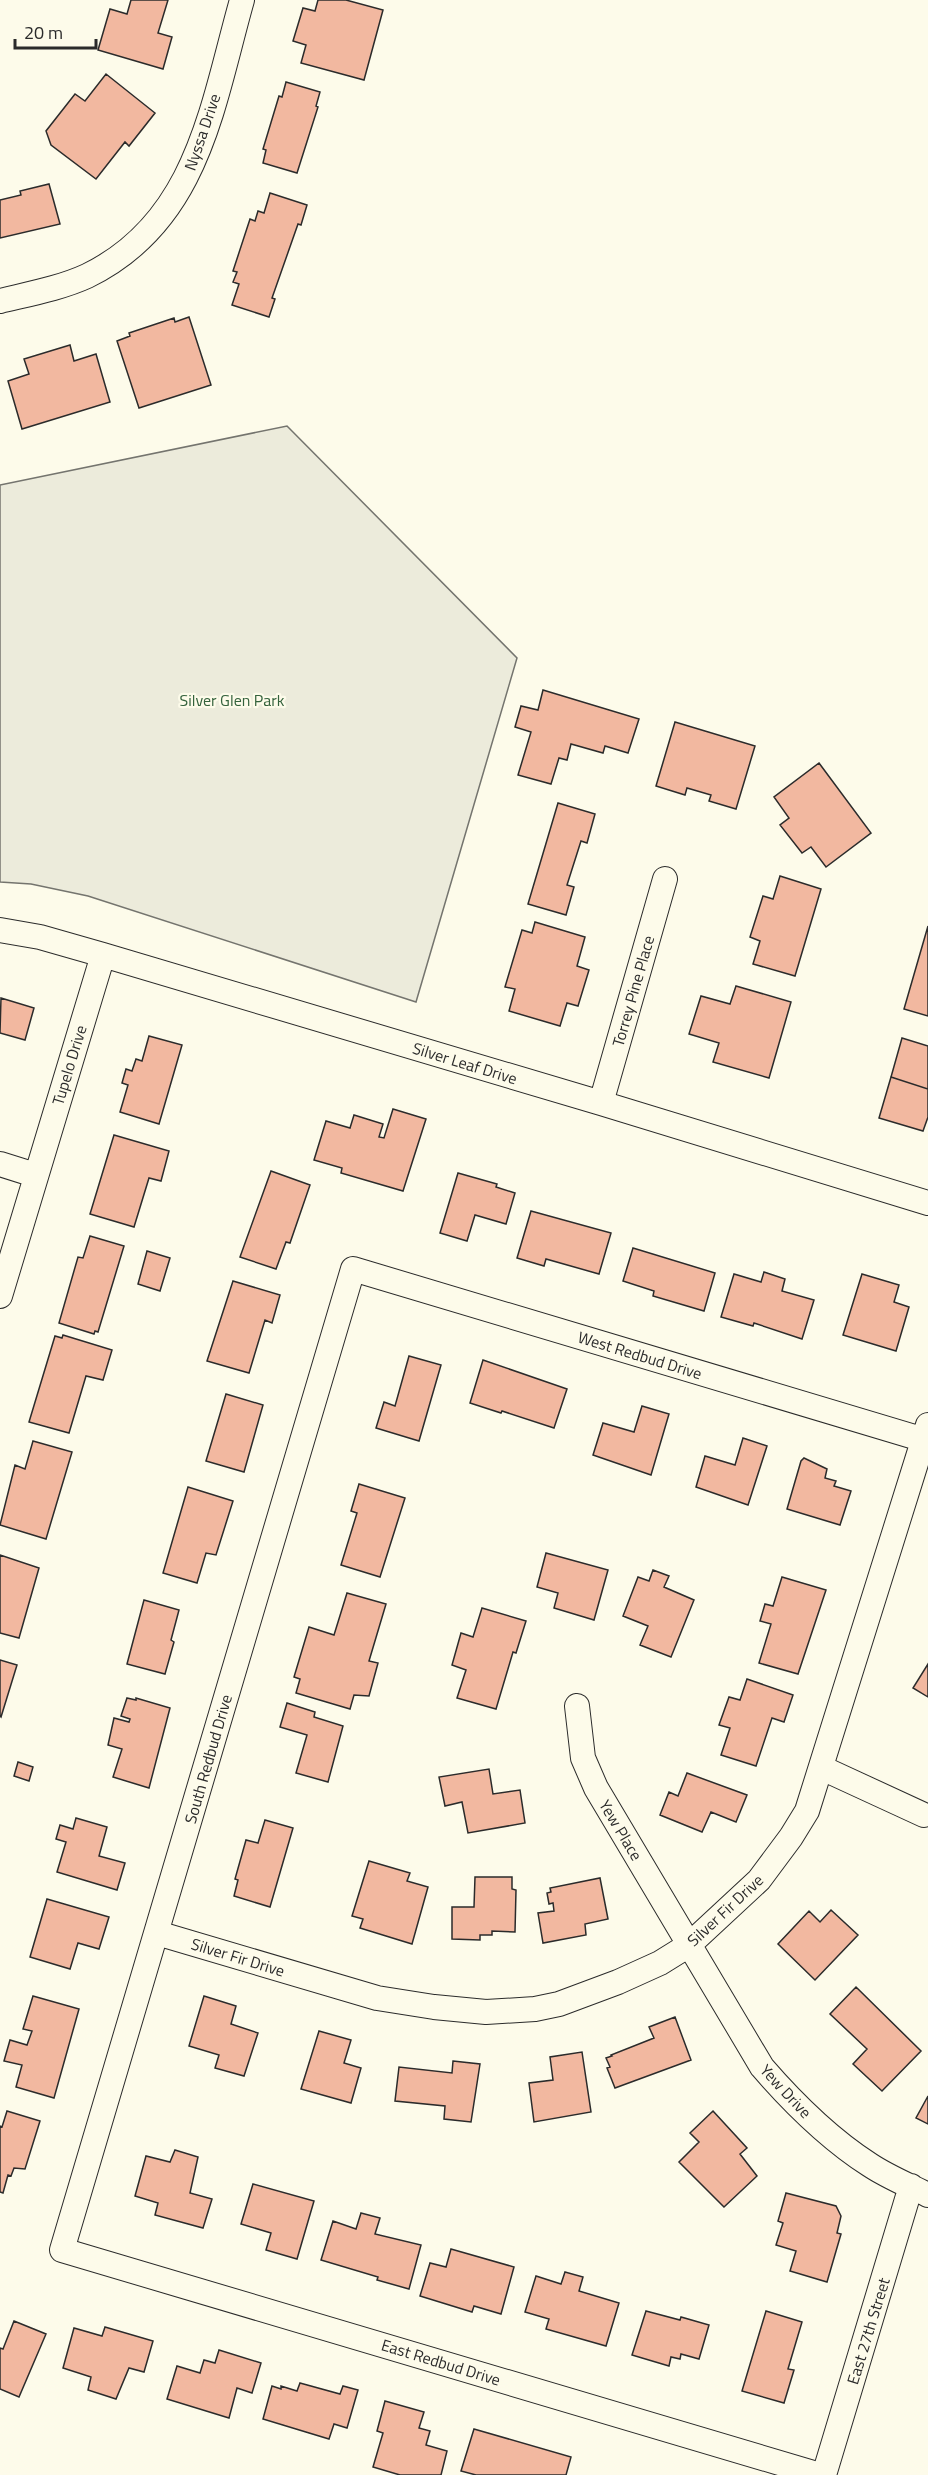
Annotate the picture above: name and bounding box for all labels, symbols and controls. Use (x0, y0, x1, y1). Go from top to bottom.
scale bar (15, 12, 96, 50)
text: 20 m (24, 19, 63, 46)
street label: Nyssa Drive (178, 90, 226, 174)
park label: Silver Glen Park (180, 688, 285, 712)
street label: Torrey Pine Place (606, 932, 660, 1050)
street label: Tupelo Drive (45, 1022, 93, 1108)
street label: Silver Leaf Drive (410, 1036, 520, 1090)
street label: West Redbud Drive (575, 1325, 705, 1385)
street label: South Redbud Drive (178, 1692, 238, 1826)
street label: Yew Place (593, 1795, 649, 1865)
street label: Silver Fir Drive (682, 1868, 768, 1952)
street label: Silver Fir Drive (188, 1931, 288, 1983)
street label: Yew Drive (755, 2059, 817, 2123)
street label: East 27th Street (840, 2274, 896, 2387)
street label: East Redbud Drive (378, 2332, 504, 2392)

